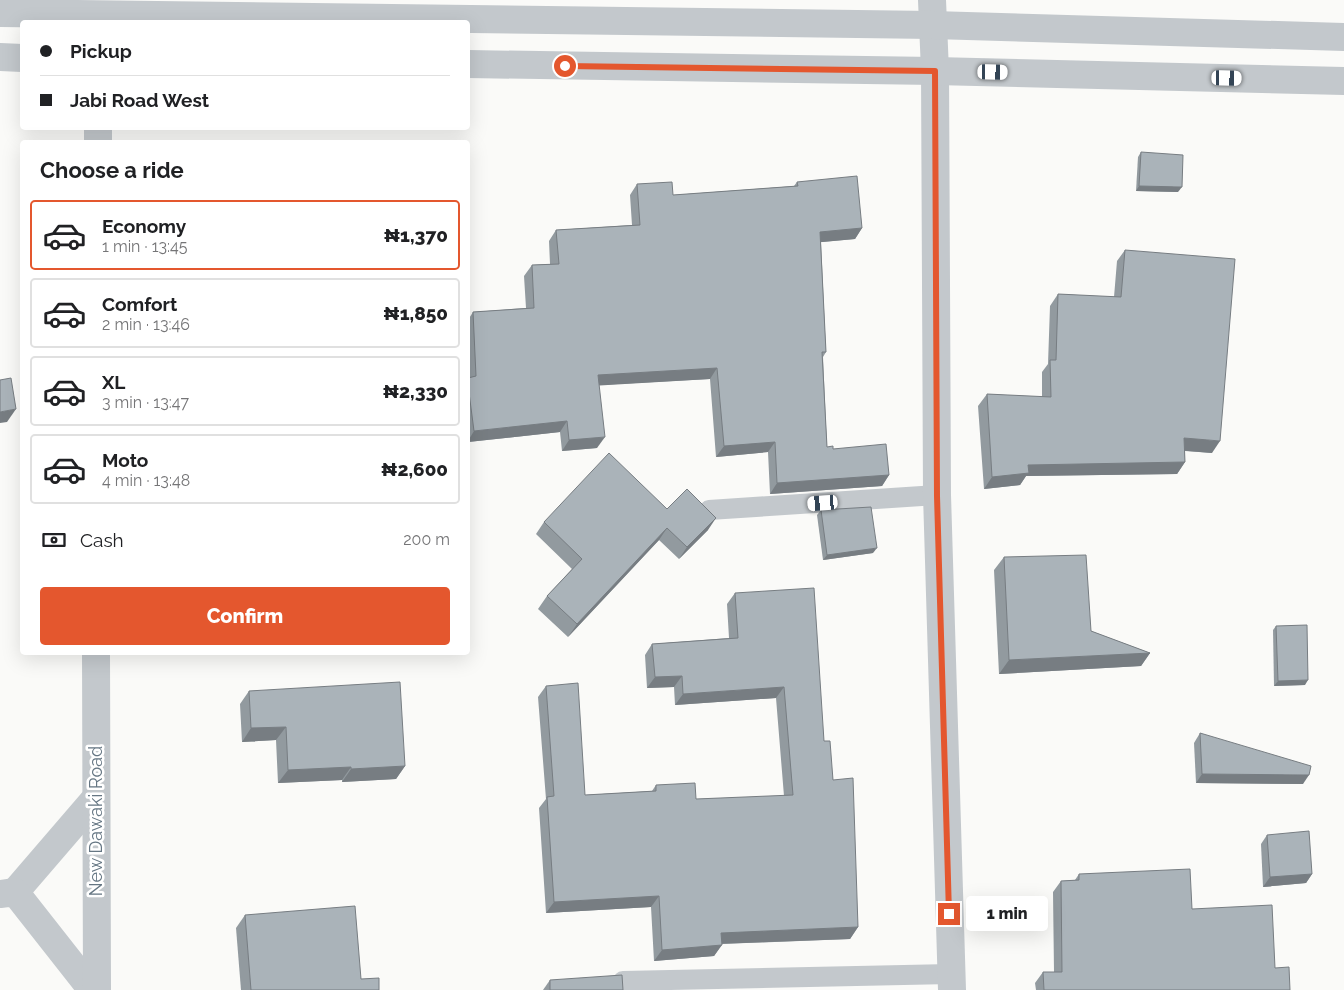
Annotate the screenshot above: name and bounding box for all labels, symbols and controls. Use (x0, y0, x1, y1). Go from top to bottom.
text: Pickup (70, 40, 132, 62)
route start (554, 55, 576, 77)
car (977, 64, 1008, 80)
car (1211, 70, 1242, 86)
text: Jabi Road West (70, 89, 209, 111)
text: Choose a ride (40, 157, 184, 183)
icon: car (42, 213, 87, 258)
text: Economy (102, 215, 186, 237)
text: ₦1,370 (384, 224, 448, 246)
text: 1 min · 13:45 (102, 237, 188, 256)
icon: car (42, 291, 87, 336)
text: Comfort (102, 293, 177, 315)
text: ₦1,850 (383, 302, 448, 324)
text: 2 min · 13:46 (102, 315, 190, 334)
icon: car (42, 369, 87, 414)
text: XL (102, 371, 125, 393)
text: ₦2,330 (383, 380, 448, 402)
text: 3 min · 13:47 (102, 393, 189, 412)
icon: car (42, 447, 87, 492)
text: Moto (102, 449, 148, 471)
text: ₦2,600 (381, 458, 448, 480)
text: 4 min · 13:48 (102, 471, 190, 490)
car (807, 494, 838, 512)
icon: cash (40, 526, 68, 554)
text: Cash (80, 529, 124, 551)
text: 200 m (403, 530, 450, 549)
button: Confirm (40, 587, 450, 645)
street label: New Dawaki Road (85, 746, 106, 896)
callout: 1 min (966, 896, 1049, 932)
route end (938, 903, 960, 925)
text: 1 min (986, 904, 1028, 923)

